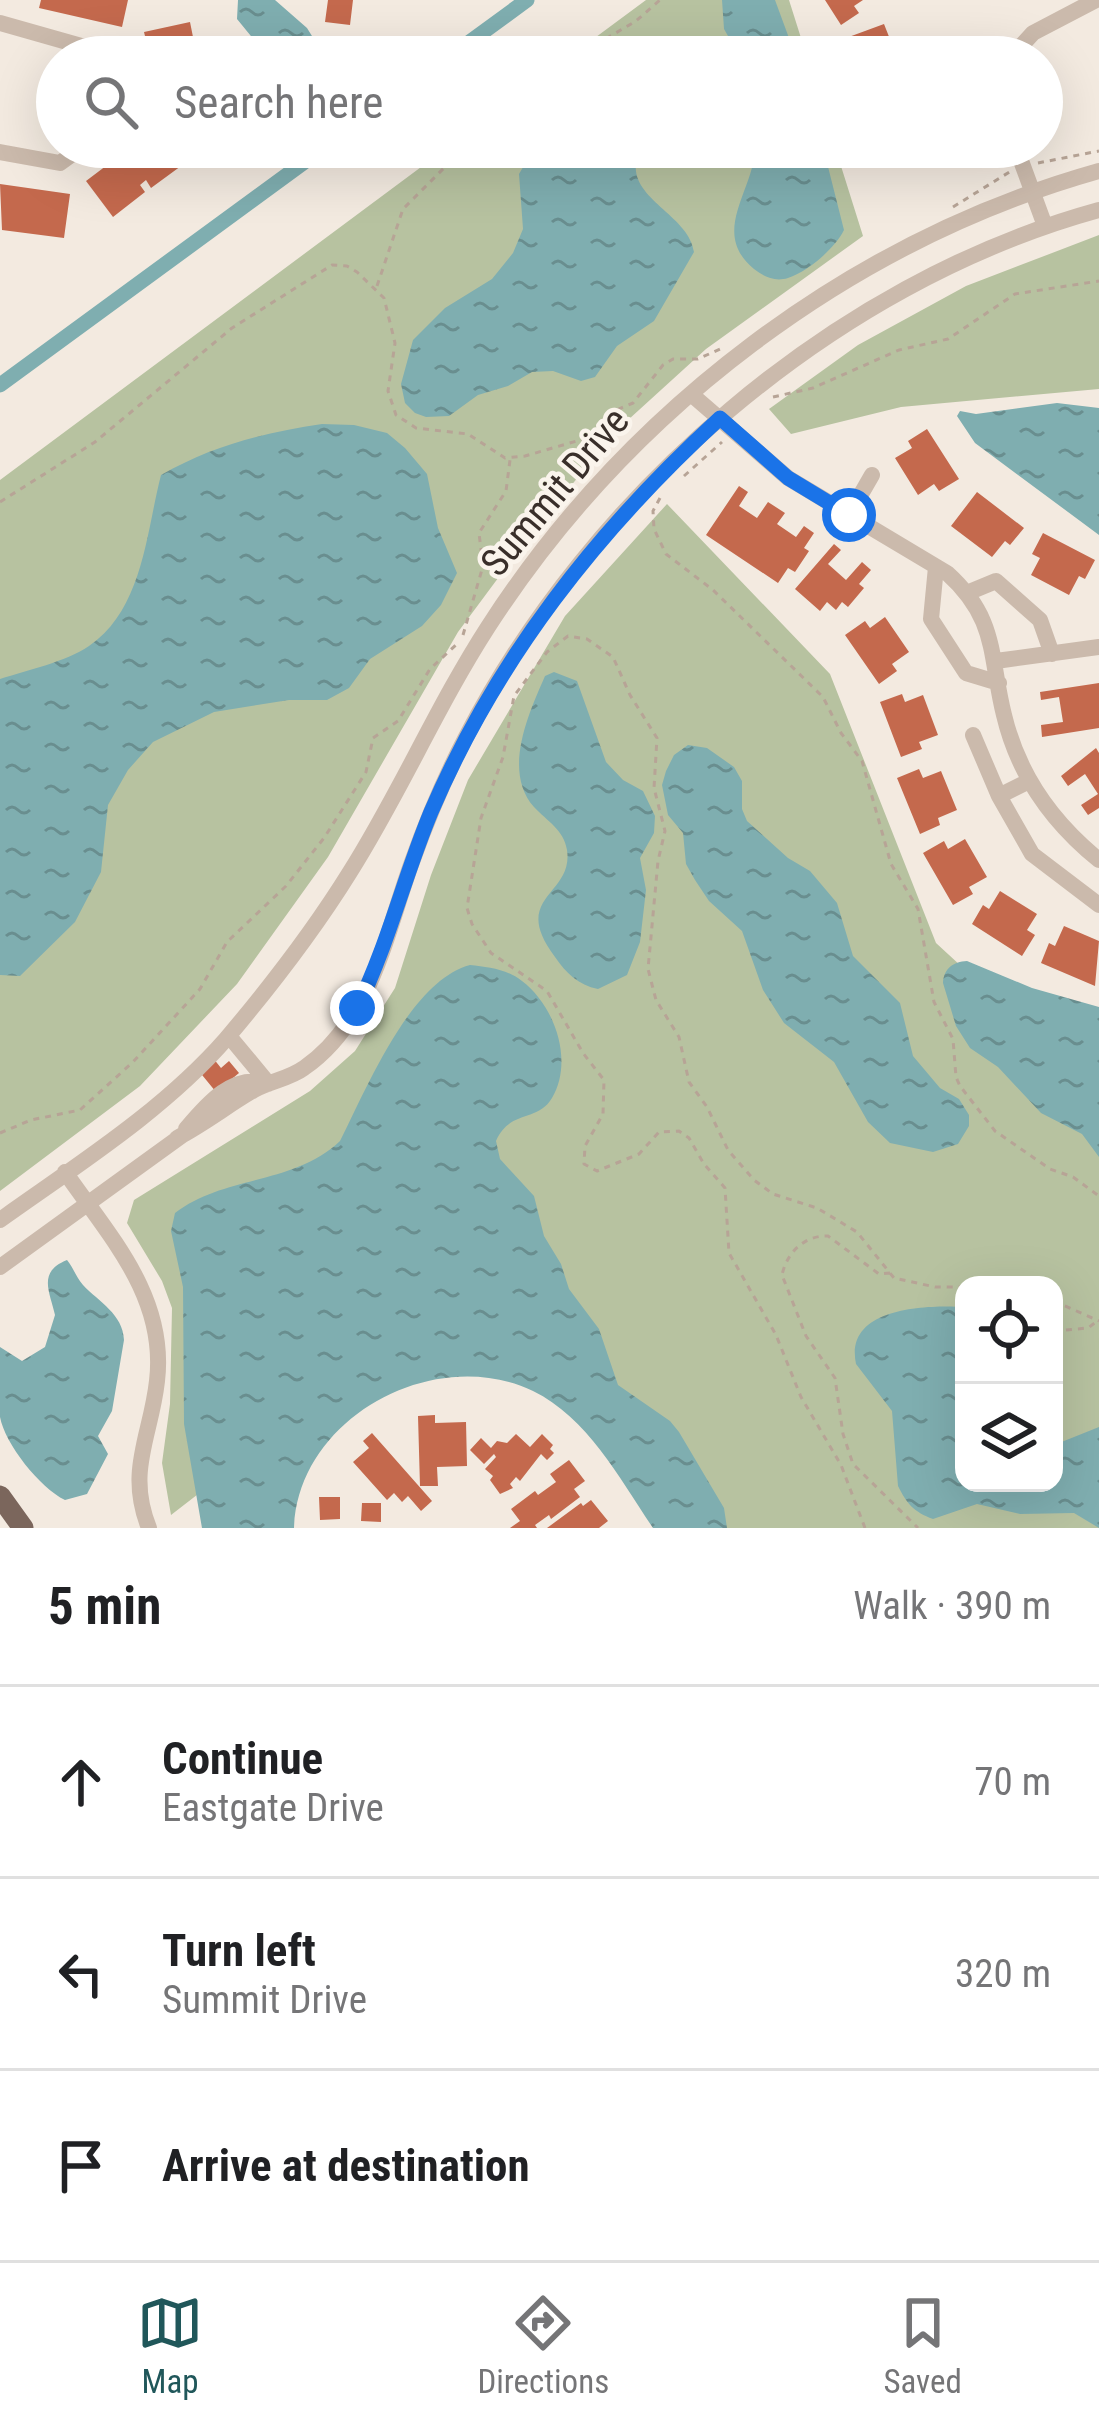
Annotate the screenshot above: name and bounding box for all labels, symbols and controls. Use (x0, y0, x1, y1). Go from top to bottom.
search box (36, 36, 1063, 168)
icon: search (78, 69, 144, 135)
text: Search here (174, 76, 383, 129)
street label: Summit Drive (471, 399, 639, 585)
route start (822, 488, 876, 542)
route end (330, 981, 384, 1035)
map controls (955, 1276, 1063, 1492)
button: locate (955, 1276, 1063, 1384)
button: layers (955, 1384, 1063, 1492)
text: 5 min (48, 1577, 161, 1636)
text: Walk · 390 m (853, 1583, 1051, 1629)
text: Continue (162, 1732, 323, 1785)
icon: ahead (48, 1749, 114, 1815)
text: 70 m (974, 1759, 1051, 1805)
text: Eastgate Drive (162, 1785, 384, 1831)
text: Turn left (162, 1924, 316, 1977)
icon: left (48, 1941, 114, 2007)
text: 320 m (955, 1951, 1051, 1997)
text: Summit Drive (162, 1977, 367, 2023)
icon: arrive (48, 2133, 114, 2199)
text: Arrive at destination (162, 2139, 530, 2192)
tab: Map (137, 2290, 203, 2401)
tab: Directions (477, 2290, 609, 2401)
tab: Saved (883, 2290, 962, 2401)

